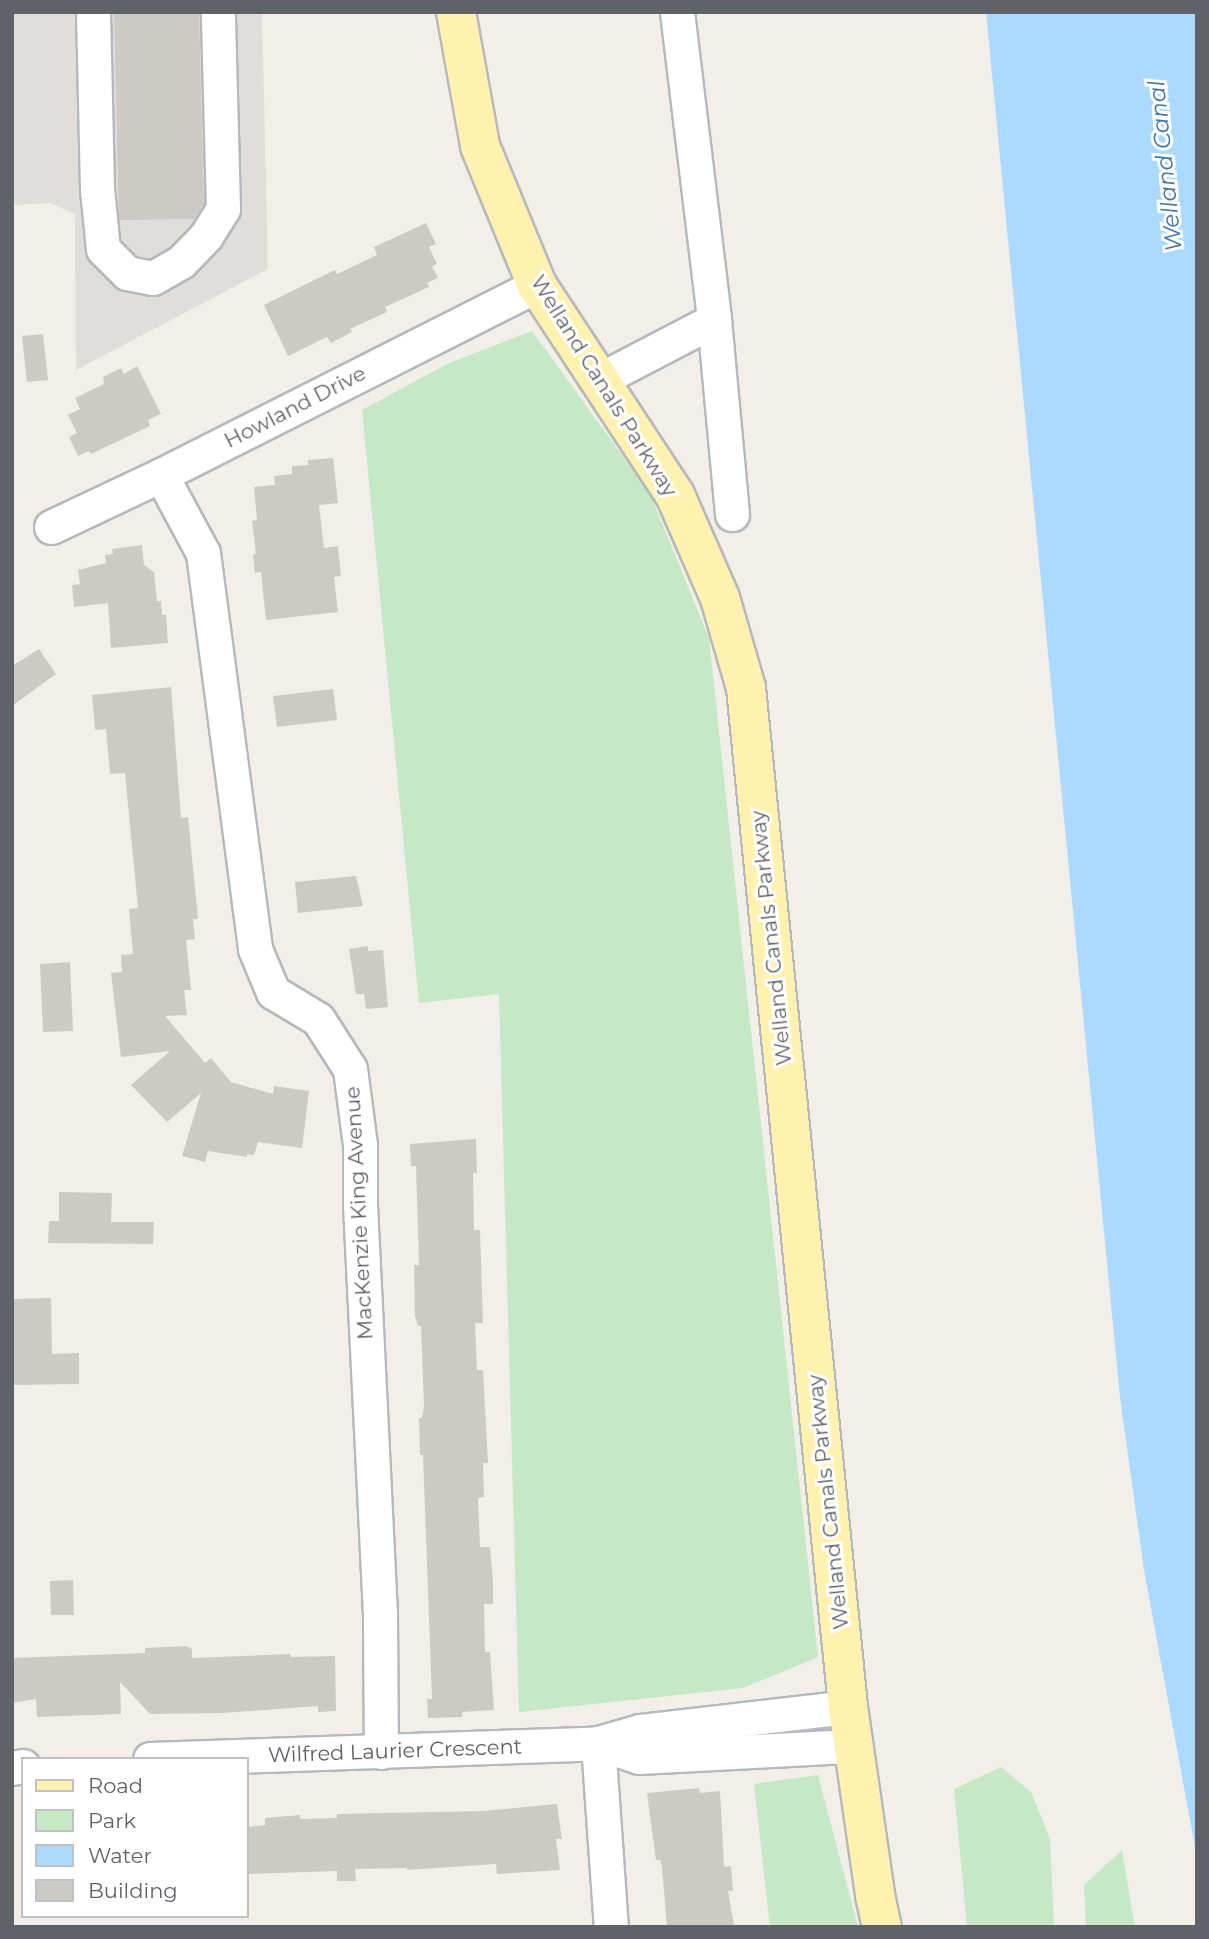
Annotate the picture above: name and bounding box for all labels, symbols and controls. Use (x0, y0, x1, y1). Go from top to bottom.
water label: Welland Canal (1142, 79, 1188, 253)
street label: Welland Canals Parkway (525, 271, 683, 501)
street label: Howland Drive (220, 361, 370, 453)
street label: Welland Canals Parkway (745, 809, 797, 1067)
street label: MacKenzie King Avenue (340, 1085, 378, 1341)
street label: Welland Canals Parkway (802, 1373, 854, 1631)
street label: Wilfred Laurier Crescent (267, 1734, 523, 1768)
legend (21, 1757, 248, 1918)
text: Road (88, 1773, 143, 1798)
text: Park (88, 1808, 136, 1833)
text: Water (88, 1843, 152, 1868)
text: Building (88, 1878, 178, 1903)

